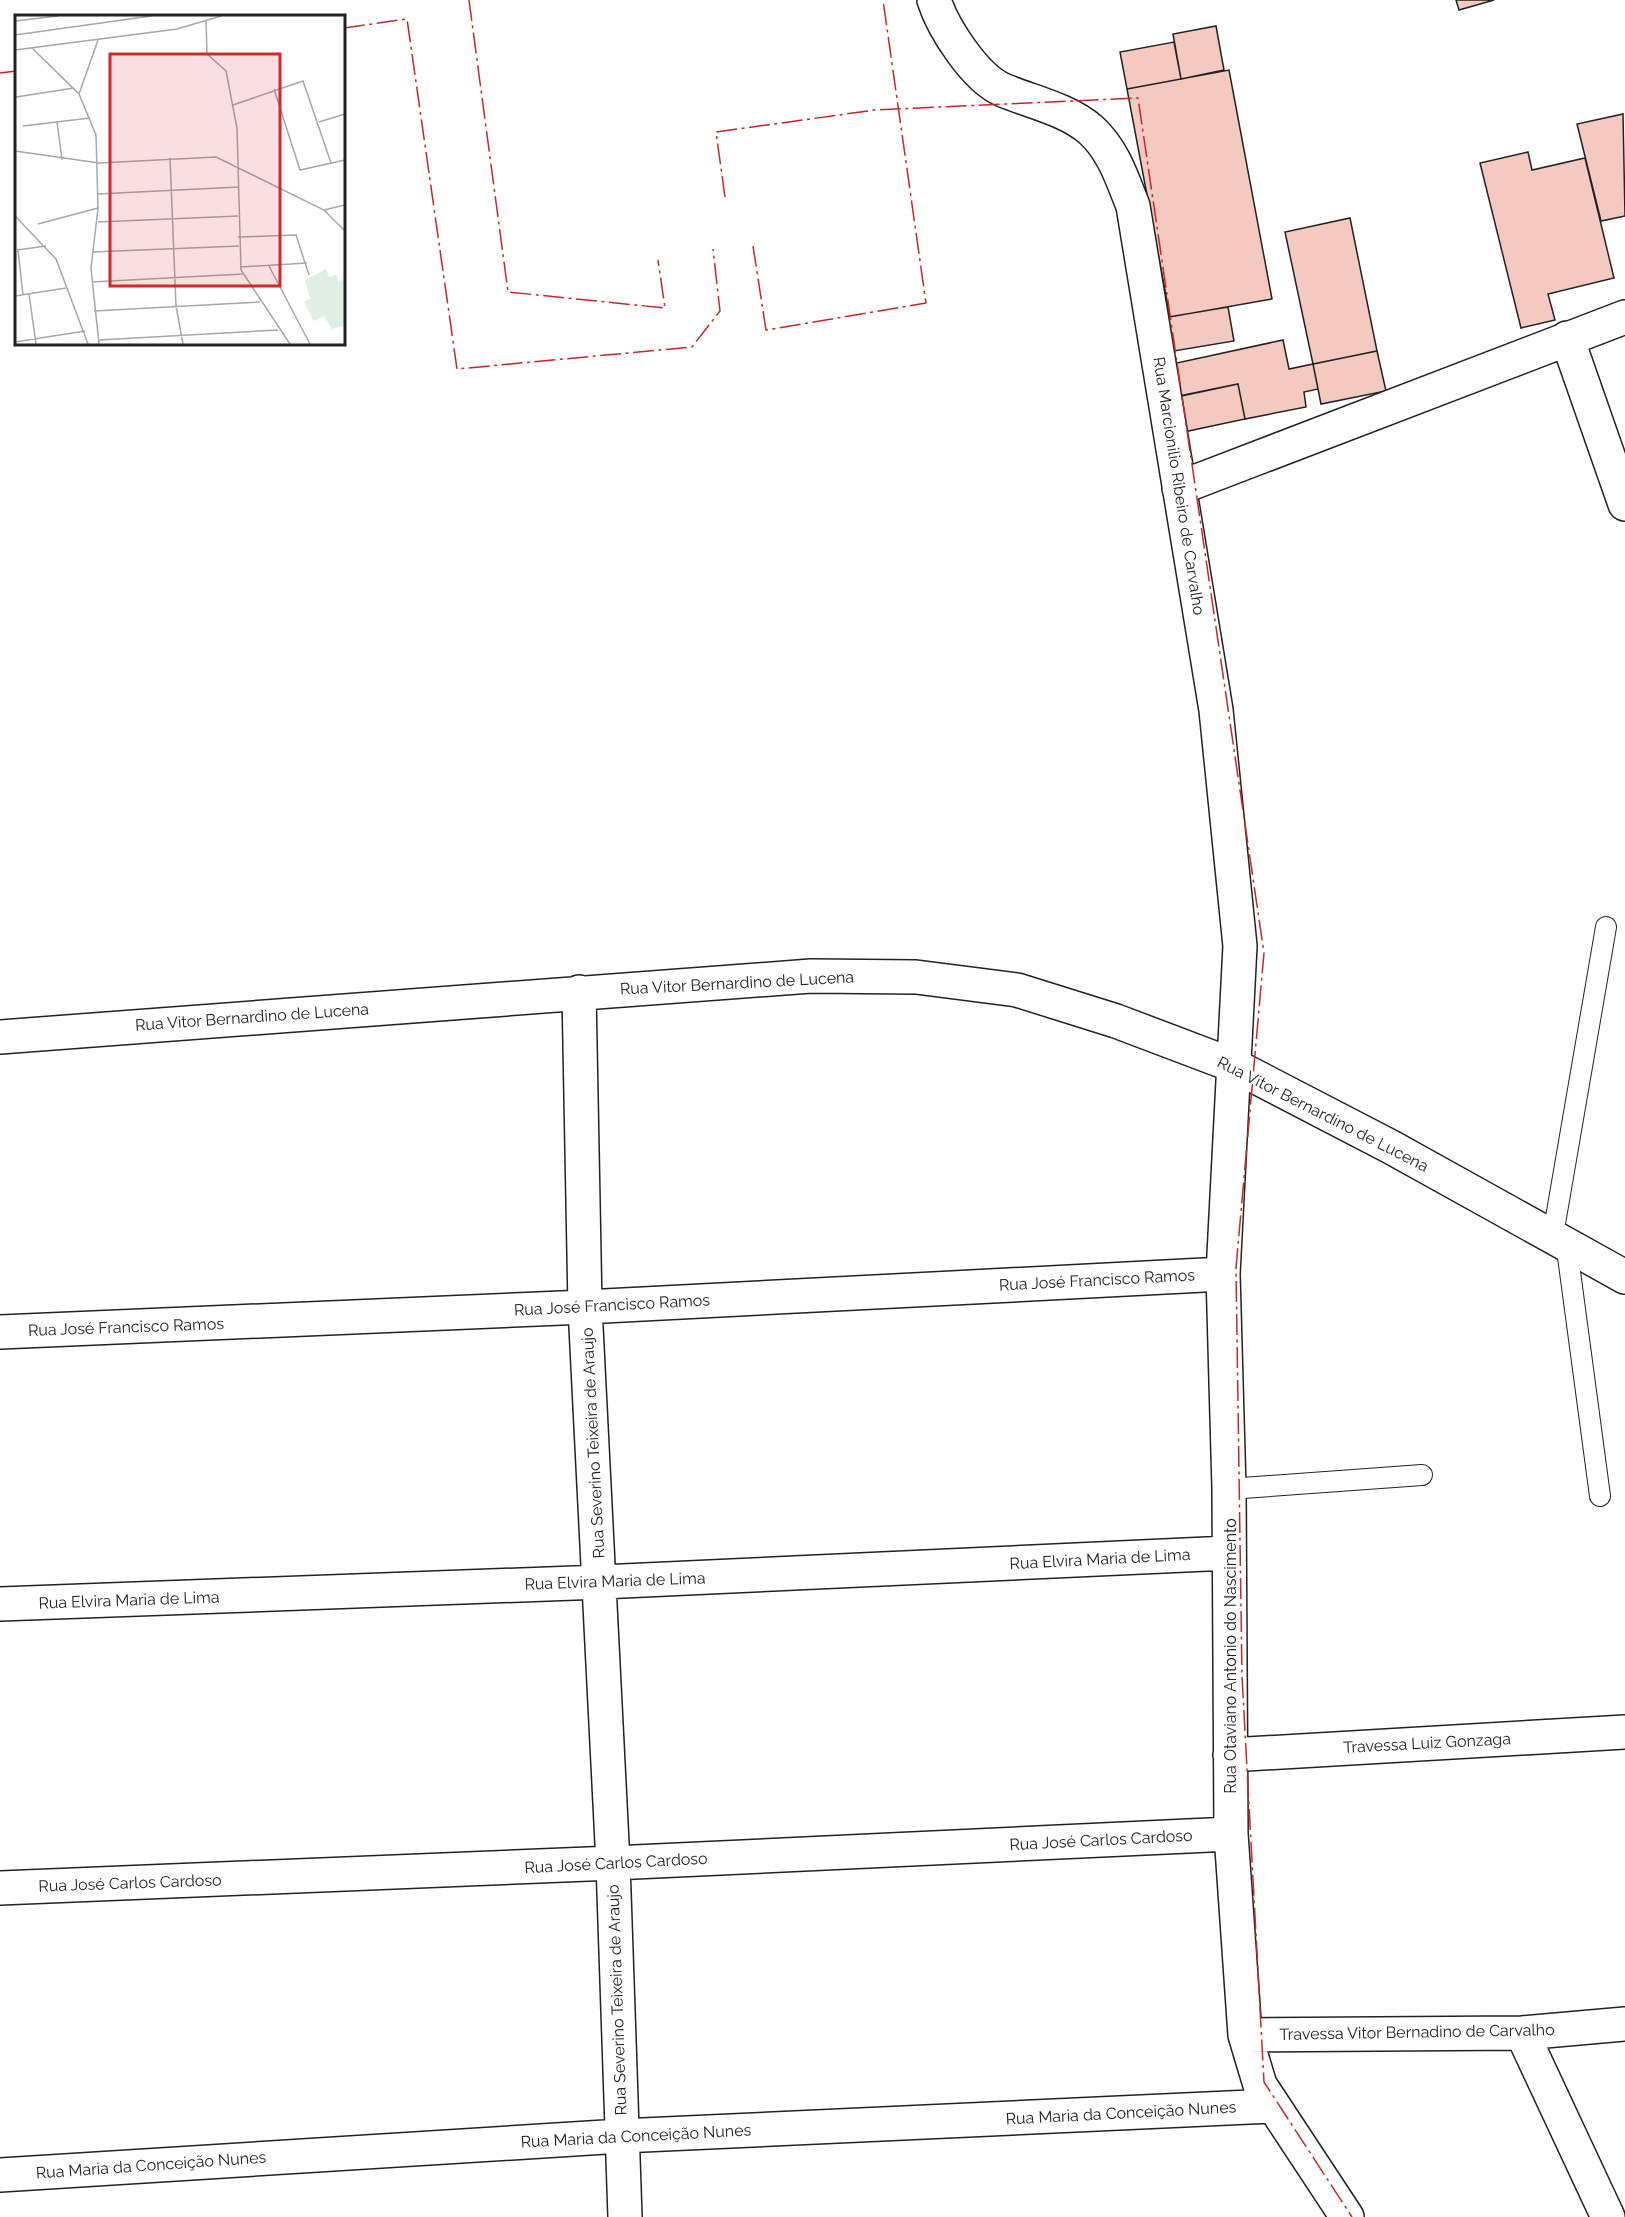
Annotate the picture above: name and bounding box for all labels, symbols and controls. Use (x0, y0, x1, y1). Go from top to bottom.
inset map (15, 15, 345, 345)
street label: Rua Marcionilio Ribeiro de Carvalho (1149, 355, 1209, 617)
street label: Rua Vitor Bernardino de Lucena (619, 967, 855, 999)
street label: Rua Vitor Bernardino de Lucena (134, 999, 370, 1035)
street label: Rua Vitor Bernardino de Lucena (1214, 1052, 1432, 1176)
street label: Rua José Francisco Ramos (999, 1265, 1196, 1295)
street label: Rua José Francisco Ramos (514, 1290, 711, 1320)
street label: Rua José Francisco Ramos (28, 1314, 225, 1340)
street label: Rua Severino Teixeira de Araujo (577, 1327, 609, 1559)
street label: Rua Otaviano Antonio do Nascimento (1221, 1518, 1240, 1794)
street label: Rua Elvira Maria de Lima (1009, 1545, 1191, 1573)
street label: Rua Elvira Maria de Lima (524, 1568, 706, 1594)
street label: Rua Elvira Maria de Lima (38, 1587, 220, 1613)
street label: Travessa Luiz Gonzaga (1343, 1729, 1511, 1757)
street label: Rua José Carlos Cardoso (1009, 1826, 1193, 1854)
street label: Rua José Carlos Cardoso (524, 1849, 708, 1877)
street label: Rua José Carlos Cardoso (38, 1870, 222, 1896)
street label: Rua Severino Teixeira de Araujo (603, 1884, 631, 2116)
street label: Travessa Vitor Bernadino de Carvalho (1279, 2020, 1555, 2044)
street label: Rua Maria da Conceição Nunes (1005, 2097, 1237, 2129)
street label: Rua Maria da Conceição Nunes (520, 2120, 752, 2152)
street label: Rua Maria da Conceição Nunes (35, 2147, 267, 2183)

